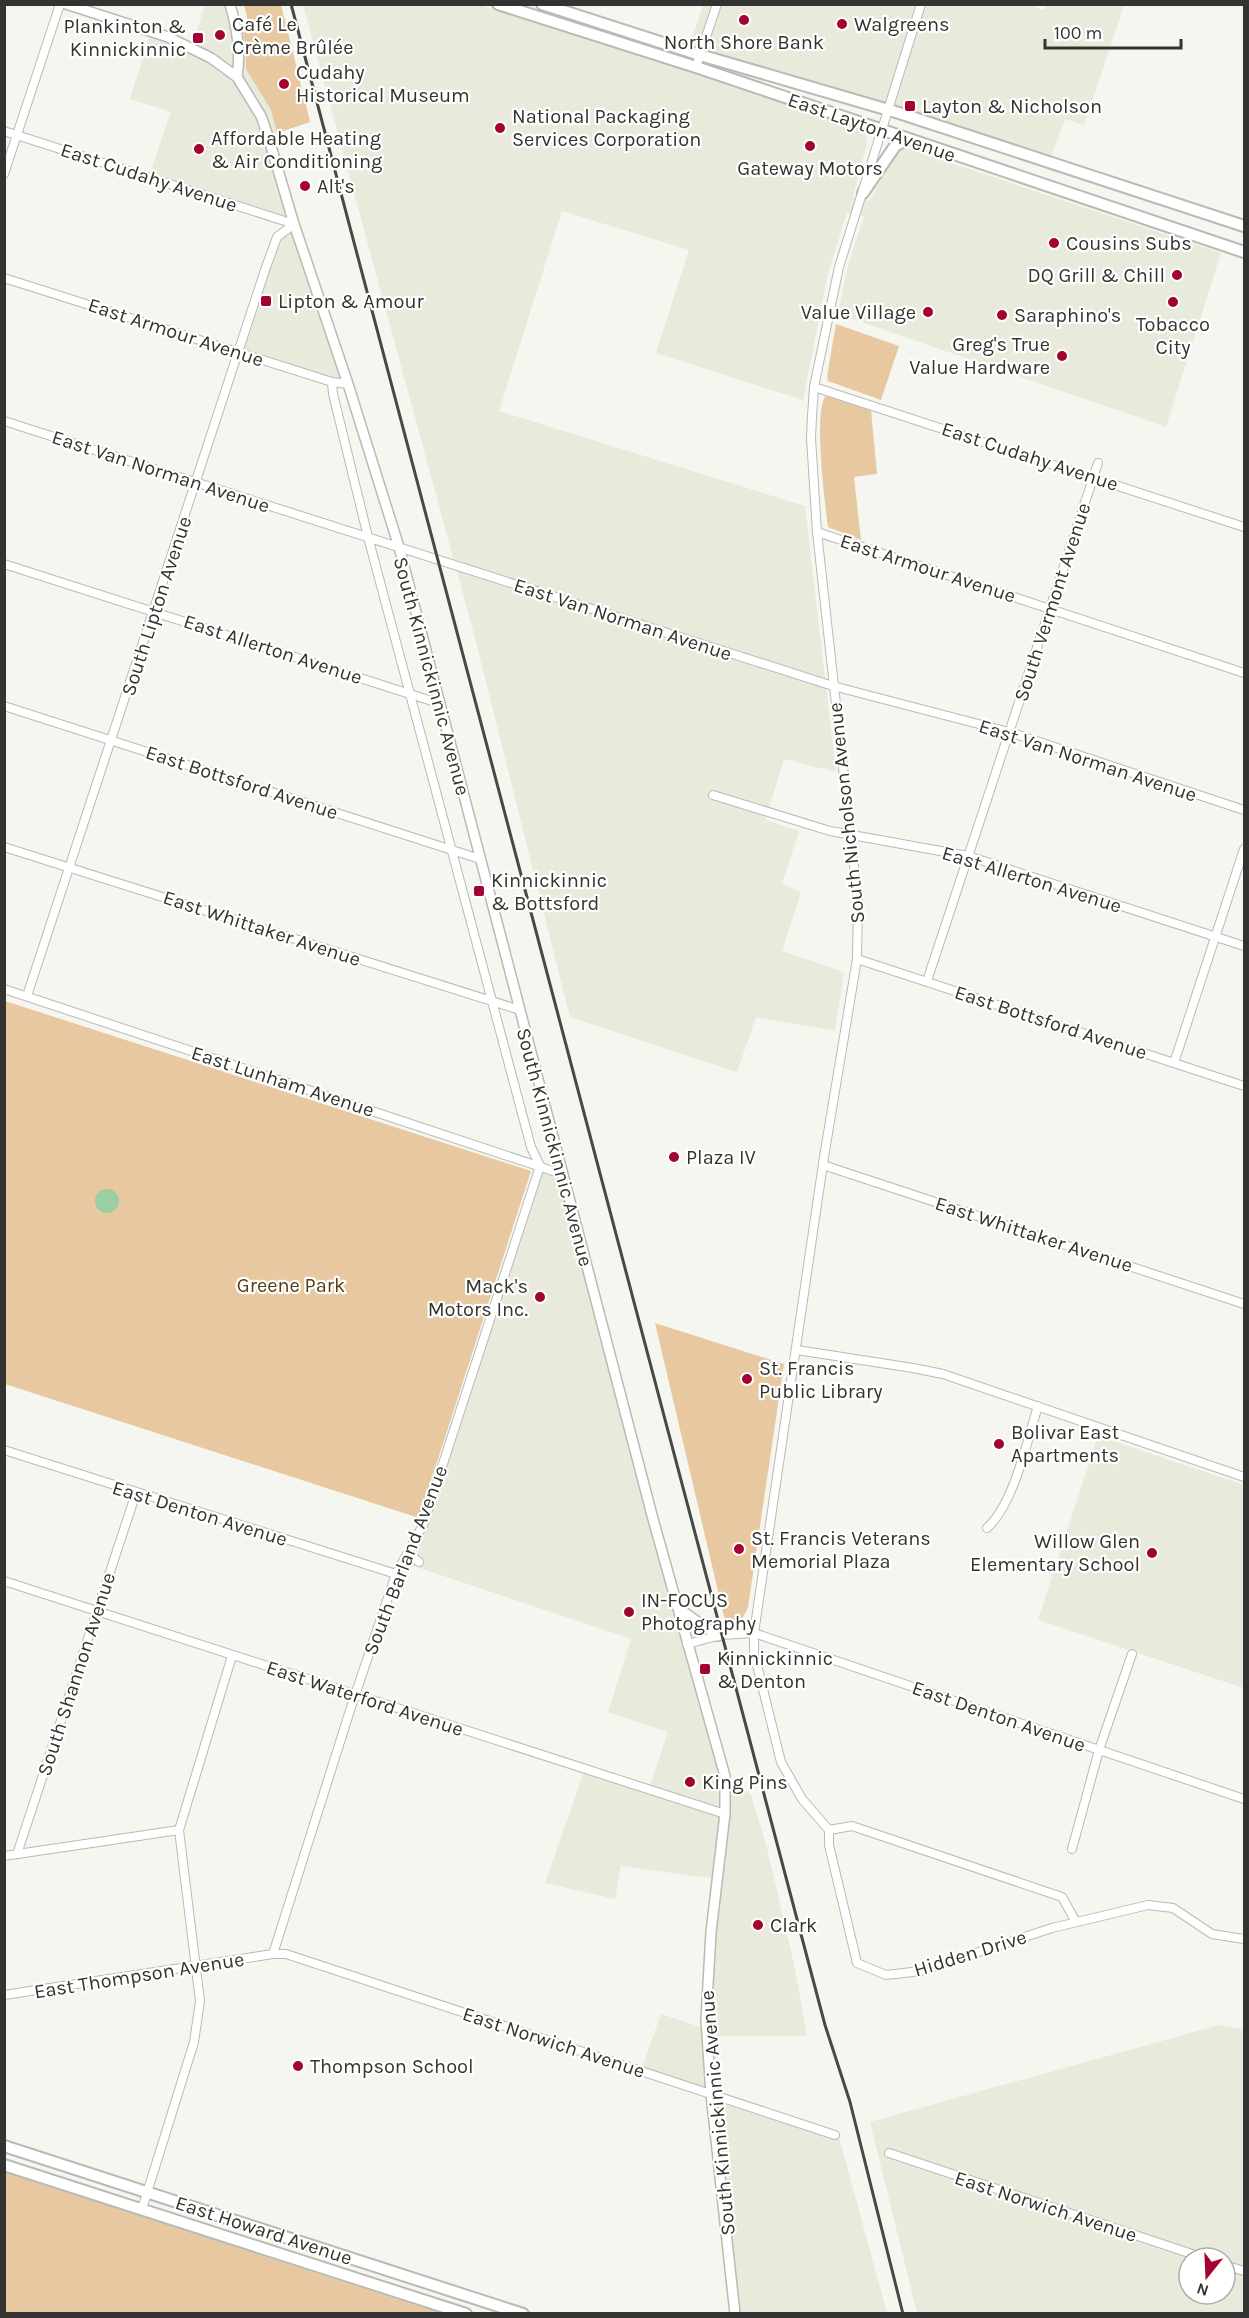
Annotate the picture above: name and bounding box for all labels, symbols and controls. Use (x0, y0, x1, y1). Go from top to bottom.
scale bar (1045, 12, 1182, 50)
place label: Café Le Crème Brûlée (232, 13, 353, 59)
marker: North Shore Bank (737, 13, 751, 27)
place label: Walgreens (854, 13, 950, 36)
place label: Plankinton & Kinnickinnic (63, 15, 186, 61)
marker: Walgreens (835, 17, 849, 31)
text: 100 m (1054, 22, 1102, 44)
marker: Café Le Crème Brûlée (213, 28, 227, 42)
marker: Plankinton & Kinnickinnic (191, 31, 205, 45)
place label: North Shore Bank (664, 31, 824, 54)
place label: Cudahy Historical Museum (296, 61, 470, 107)
marker: Cudahy Historical Museum (277, 77, 291, 91)
street label: East Layton Avenue (785, 88, 959, 167)
place label: Layton & Nicholson (922, 95, 1102, 118)
marker: Layton & Nicholson (903, 99, 917, 113)
place label: National Packaging Services Corporation (512, 105, 701, 151)
marker: National Packaging Services Corporation (493, 121, 507, 135)
place label: Affordable Heating & Air Conditioning (211, 127, 382, 173)
street label: East Cudahy Avenue (58, 138, 240, 217)
marker: Gateway Motors (803, 139, 817, 153)
marker: Affordable Heating & Air Conditioning (192, 142, 206, 156)
place label: Gateway Motors (737, 157, 883, 180)
place label: Alt's (317, 175, 355, 198)
marker: Alt's (298, 179, 312, 193)
place label: Cousins Subs (1066, 232, 1192, 255)
marker: Cousins Subs (1047, 236, 1061, 250)
place label: DQ Grill & Chill (1027, 264, 1165, 287)
marker: DQ Grill & Chill (1170, 268, 1184, 282)
place label: Lipton & Amour (278, 290, 425, 313)
street label: East Armour Avenue (85, 293, 267, 372)
marker: Lipton & Amour (259, 294, 273, 308)
marker: Tobacco City (1166, 295, 1180, 309)
place label: Value Village (801, 301, 916, 324)
place label: Saraphino's (1014, 304, 1121, 327)
marker: Value Village (921, 305, 935, 319)
marker: Saraphino's (995, 308, 1009, 322)
place label: Tobacco City (1136, 313, 1210, 359)
place label: Greg's True Value Hardware (909, 333, 1050, 379)
marker: Greg's True Value Hardware (1055, 349, 1069, 363)
street label: East Cudahy Avenue (939, 417, 1121, 496)
street label: East Van Norman Avenue (49, 425, 273, 518)
street label: South Vermont Avenue (1009, 500, 1095, 704)
street label: South Lipton Avenue (117, 513, 196, 699)
street label: East Armour Avenue (837, 529, 1019, 608)
street label: South Kinnickinnic Avenue (389, 554, 474, 798)
street label: East Van Norman Avenue (511, 573, 735, 666)
street label: East Allerton Avenue (181, 610, 365, 689)
street label: South Nicholson Avenue (823, 701, 870, 925)
street label: East Van Norman Avenue (976, 714, 1200, 807)
street label: East Bottsford Avenue (143, 741, 341, 824)
street label: East Allerton Avenue (939, 841, 1124, 918)
place label: Kinnickinnic & Bottsford (491, 869, 607, 915)
marker: Kinnickinnic & Bottsford (472, 884, 486, 898)
street label: East Whittaker Avenue (160, 886, 364, 971)
street label: East Bottsford Avenue (952, 981, 1150, 1064)
street label: South Kinnickinnic Avenue (512, 1025, 597, 1269)
street label: East Lunham Avenue (189, 1041, 377, 1122)
place label: Plaza IV (686, 1146, 756, 1169)
marker: Plaza IV (667, 1150, 681, 1164)
street label: East Whittaker Avenue (932, 1192, 1136, 1277)
park label: Greene Park (237, 1274, 345, 1297)
place label: Mack's Motors Inc. (428, 1275, 528, 1321)
marker: Mack's Motors Inc. (533, 1290, 547, 1304)
place label: St. Francis Public Library (759, 1357, 883, 1403)
marker: St. Francis Public Library (740, 1372, 754, 1386)
place label: Bolivar East Apartments (1011, 1421, 1120, 1467)
marker: Bolivar East Apartments (992, 1437, 1006, 1451)
street label: South Barland Avenue (359, 1462, 452, 1658)
street label: East Denton Avenue (110, 1476, 290, 1551)
place label: St. Francis Veterans Memorial Plaza (751, 1527, 931, 1573)
place label: Willow Glen Elementary School (970, 1530, 1140, 1576)
marker: St. Francis Veterans Memorial Plaza (732, 1542, 746, 1556)
marker: Willow Glen Elementary School (1145, 1546, 1159, 1560)
street label: South Shannon Avenue (33, 1570, 120, 1779)
place label: IN-FOCUS Photography (641, 1589, 756, 1635)
marker: IN-FOCUS Photography (622, 1605, 636, 1619)
place label: Kinnickinnic & Denton (717, 1647, 833, 1693)
street label: East Waterford Avenue (263, 1656, 466, 1741)
marker: Kinnickinnic & Denton (698, 1662, 712, 1676)
street label: East Denton Avenue (909, 1676, 1088, 1757)
place label: King Pins (702, 1771, 788, 1794)
marker: King Pins (683, 1775, 697, 1789)
place label: Clark (770, 1914, 817, 1937)
marker: Clark (751, 1918, 765, 1932)
street label: Hidden Drive (911, 1925, 1029, 1982)
street label: East Thompson Avenue (32, 1948, 246, 2003)
street label: South Kinnickinnic Avenue (695, 1989, 740, 2237)
street label: East Norwich Avenue (460, 2002, 648, 2083)
place label: Thompson School (310, 2055, 474, 2078)
marker: Thompson School (291, 2059, 305, 2073)
street label: East Norwich Avenue (952, 2166, 1140, 2247)
street label: East Howard Avenue (173, 2191, 355, 2270)
north arrow (1177, 2246, 1237, 2306)
text: N (1194, 2279, 1211, 2301)

